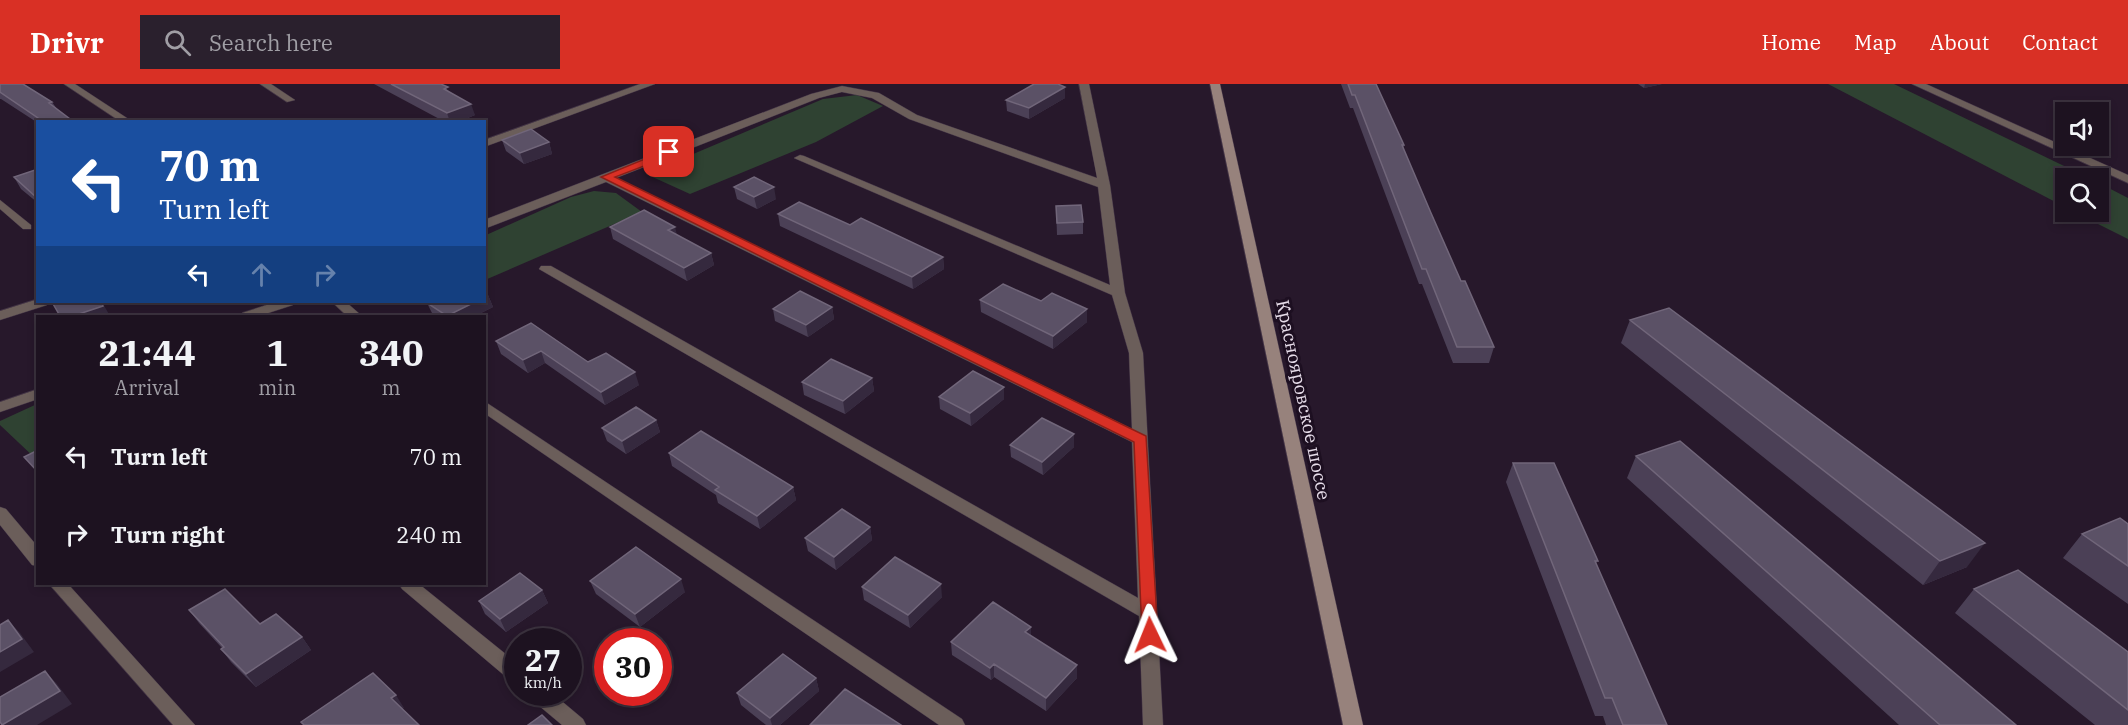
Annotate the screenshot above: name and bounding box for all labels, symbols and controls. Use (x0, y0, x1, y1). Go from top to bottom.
search box (140, 15, 560, 69)
text: Drivr (30, 24, 104, 61)
icon: search (161, 26, 194, 59)
text: Search here (209, 28, 333, 57)
text: Home (1761, 28, 1821, 56)
text: Map (1854, 28, 1897, 56)
text: About (1930, 28, 1989, 56)
text: Contact (2022, 28, 2098, 56)
map controls (2055, 102, 2109, 222)
button: sound (2055, 102, 2109, 156)
pin (643, 126, 694, 177)
icon: arrive (652, 135, 685, 168)
text: 70 m (159, 138, 260, 193)
icon: left (60, 144, 138, 222)
button: search (2055, 168, 2109, 222)
text: Turn left (159, 191, 270, 226)
icon: left (182, 258, 215, 291)
icon: ahead (245, 258, 278, 291)
icon: right (308, 258, 341, 291)
street label: Краснояровское шоссе (1271, 298, 1336, 502)
text: 21:44 (98, 329, 196, 376)
text: 1 (266, 329, 288, 376)
text: 340 (359, 329, 424, 376)
text: Arrival (115, 374, 180, 401)
text: min (258, 374, 296, 401)
text: m (382, 374, 401, 401)
icon: left (60, 440, 93, 473)
text: Turn left (111, 442, 207, 471)
text: 70 m (410, 442, 462, 471)
icon: right (60, 518, 93, 551)
text: Turn right (111, 520, 225, 549)
text: 240 m (396, 520, 462, 549)
position arrow (1118, 603, 1182, 667)
speed limit sign: 30 (594, 628, 672, 706)
text: 27 (525, 640, 561, 679)
text: km/h (524, 673, 562, 692)

